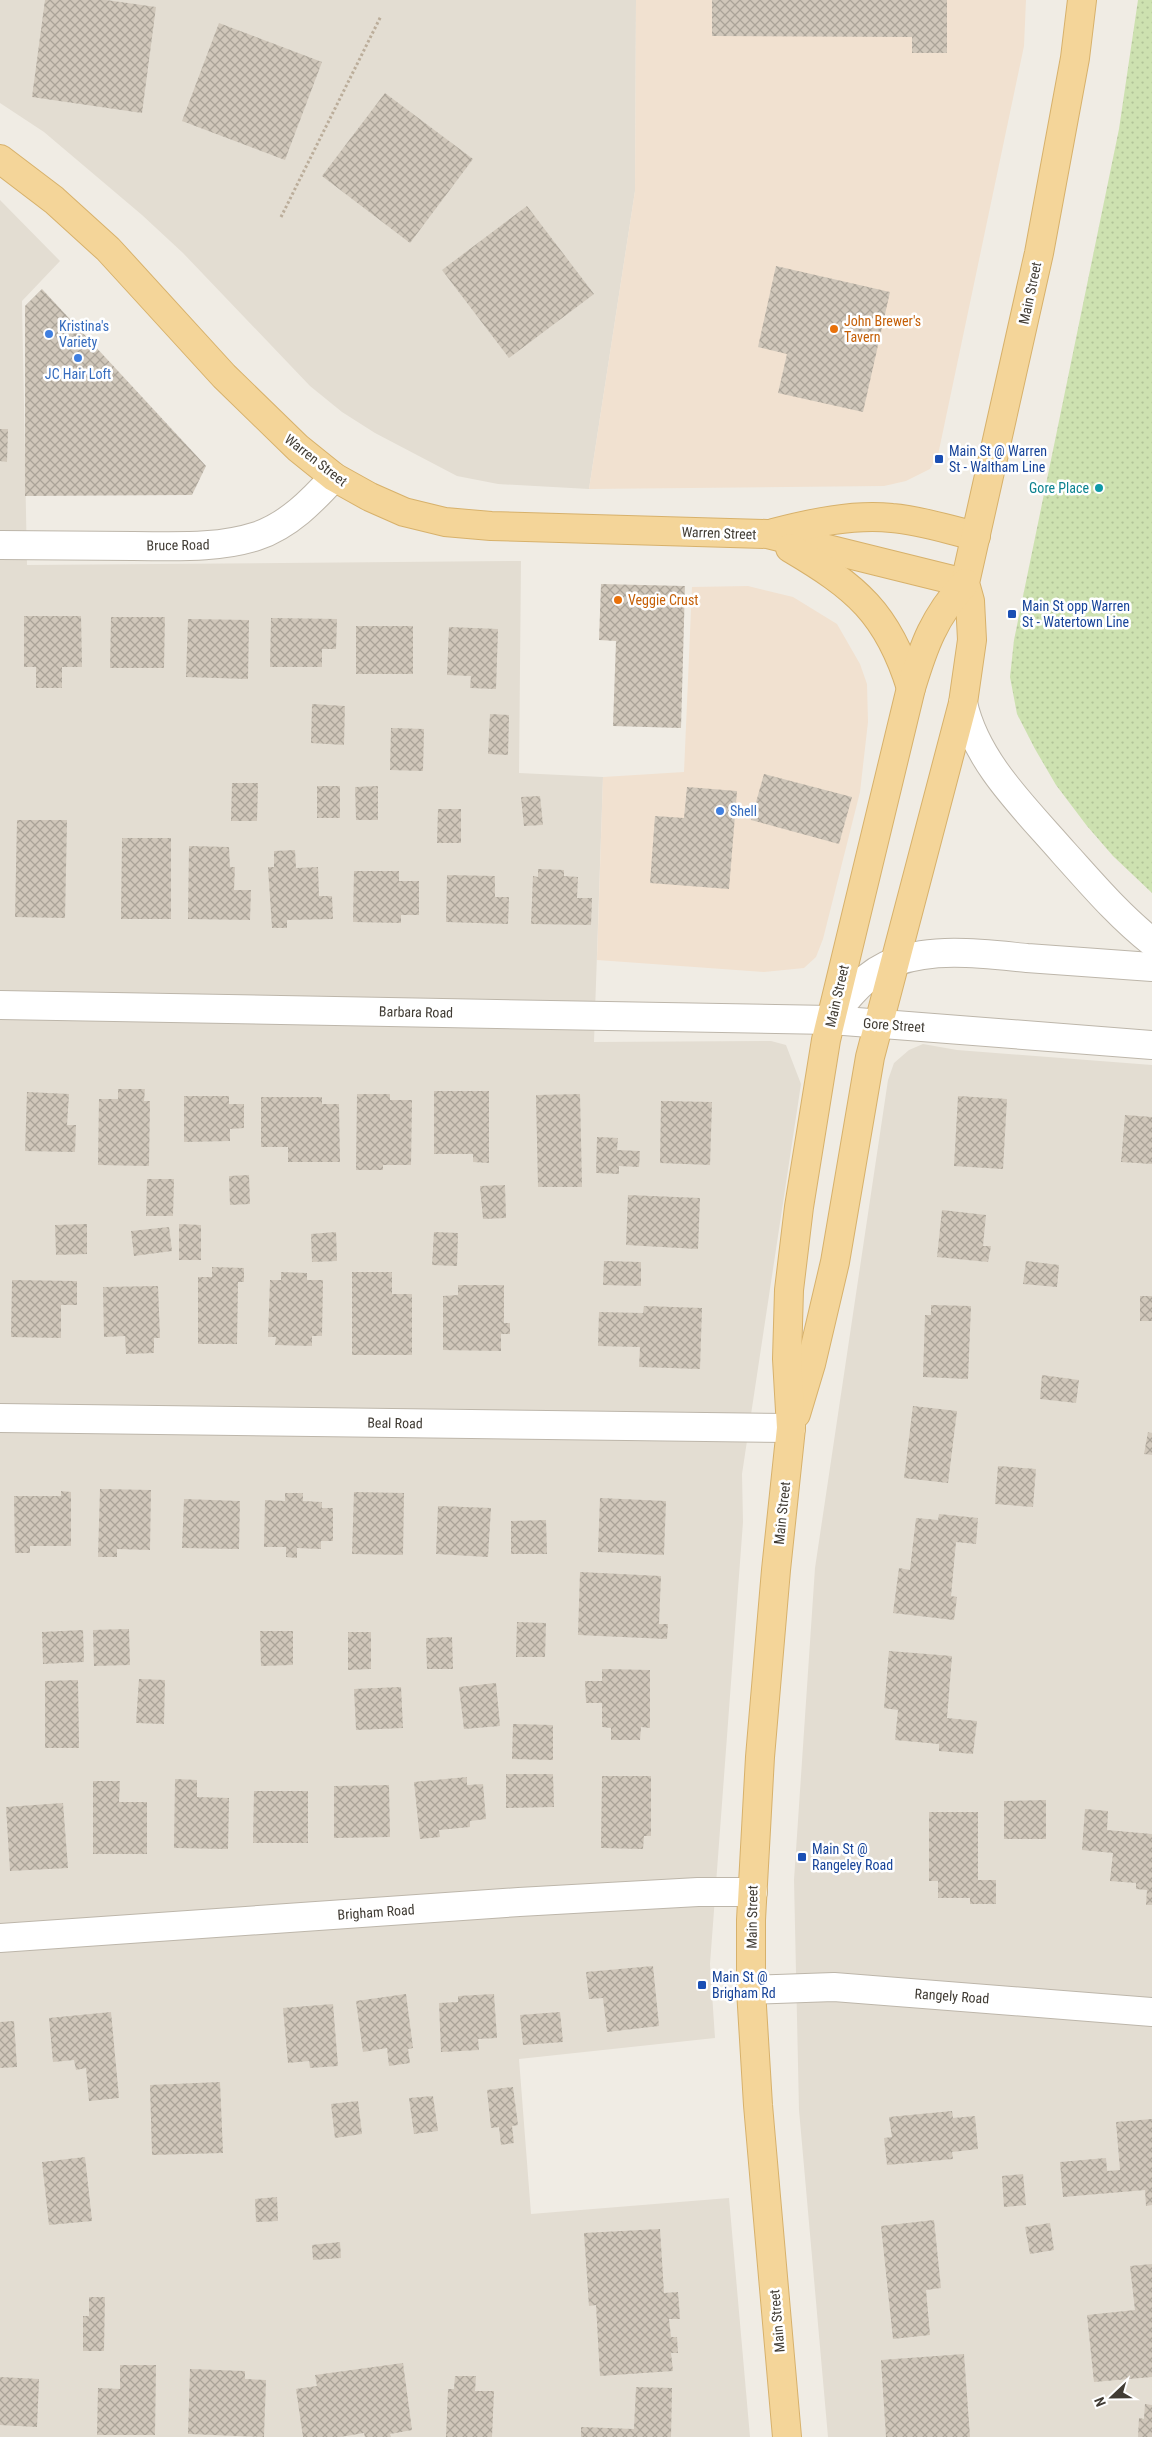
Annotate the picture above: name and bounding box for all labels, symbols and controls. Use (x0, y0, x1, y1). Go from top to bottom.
street label: Main Street (1016, 260, 1044, 326)
place label: John Brewer's Tavern (844, 313, 921, 345)
place label: Kristina's Variety (59, 318, 109, 350)
marker: John Brewer's Tavern (828, 323, 840, 335)
marker: Kristina's Variety (43, 328, 55, 340)
marker: JC Hair Loft (72, 352, 84, 364)
place label: JC Hair Loft (45, 366, 111, 382)
street label: Warren Street (282, 431, 350, 489)
place label: Main St @ Warren St - Waltham Line (949, 443, 1047, 475)
marker: Main St @ Warren St - Waltham Line (933, 453, 945, 465)
place label: Gore Place (1029, 480, 1089, 496)
marker: Gore Place (1093, 482, 1105, 494)
street label: Warren Street (681, 524, 757, 542)
street label: Bruce Road (146, 536, 210, 554)
place label: Veggie Crust (628, 592, 698, 608)
marker: Veggie Crust (612, 594, 624, 606)
place label: Main St opp Warren St - Watertown Line (1022, 598, 1130, 630)
marker: Main St opp Warren St - Watertown Line (1006, 608, 1018, 620)
place label: Shell (730, 803, 757, 819)
marker: Shell (714, 805, 726, 817)
street label: Main Street (822, 963, 852, 1029)
street label: Barbara Road (379, 1003, 453, 1021)
street label: Gore Street (863, 1015, 925, 1035)
street label: Beal Road (367, 1415, 423, 1431)
street label: Main Street (771, 1481, 793, 1545)
place label: Main St @ Rangeley Road (812, 1841, 893, 1873)
marker: Main St @ Rangeley Road (796, 1851, 808, 1863)
street label: Main Street (743, 1885, 761, 1949)
street label: Brigham Road (337, 1901, 415, 1923)
place label: Main St @ Brigham Rd (712, 1969, 776, 2001)
marker: Main St @ Brigham Rd (696, 1979, 708, 1991)
street label: Rangely Road (914, 1985, 990, 2007)
street label: Main Street (766, 2289, 788, 2353)
north arrow (1087, 2372, 1137, 2422)
text: N (1091, 2395, 1109, 2409)

